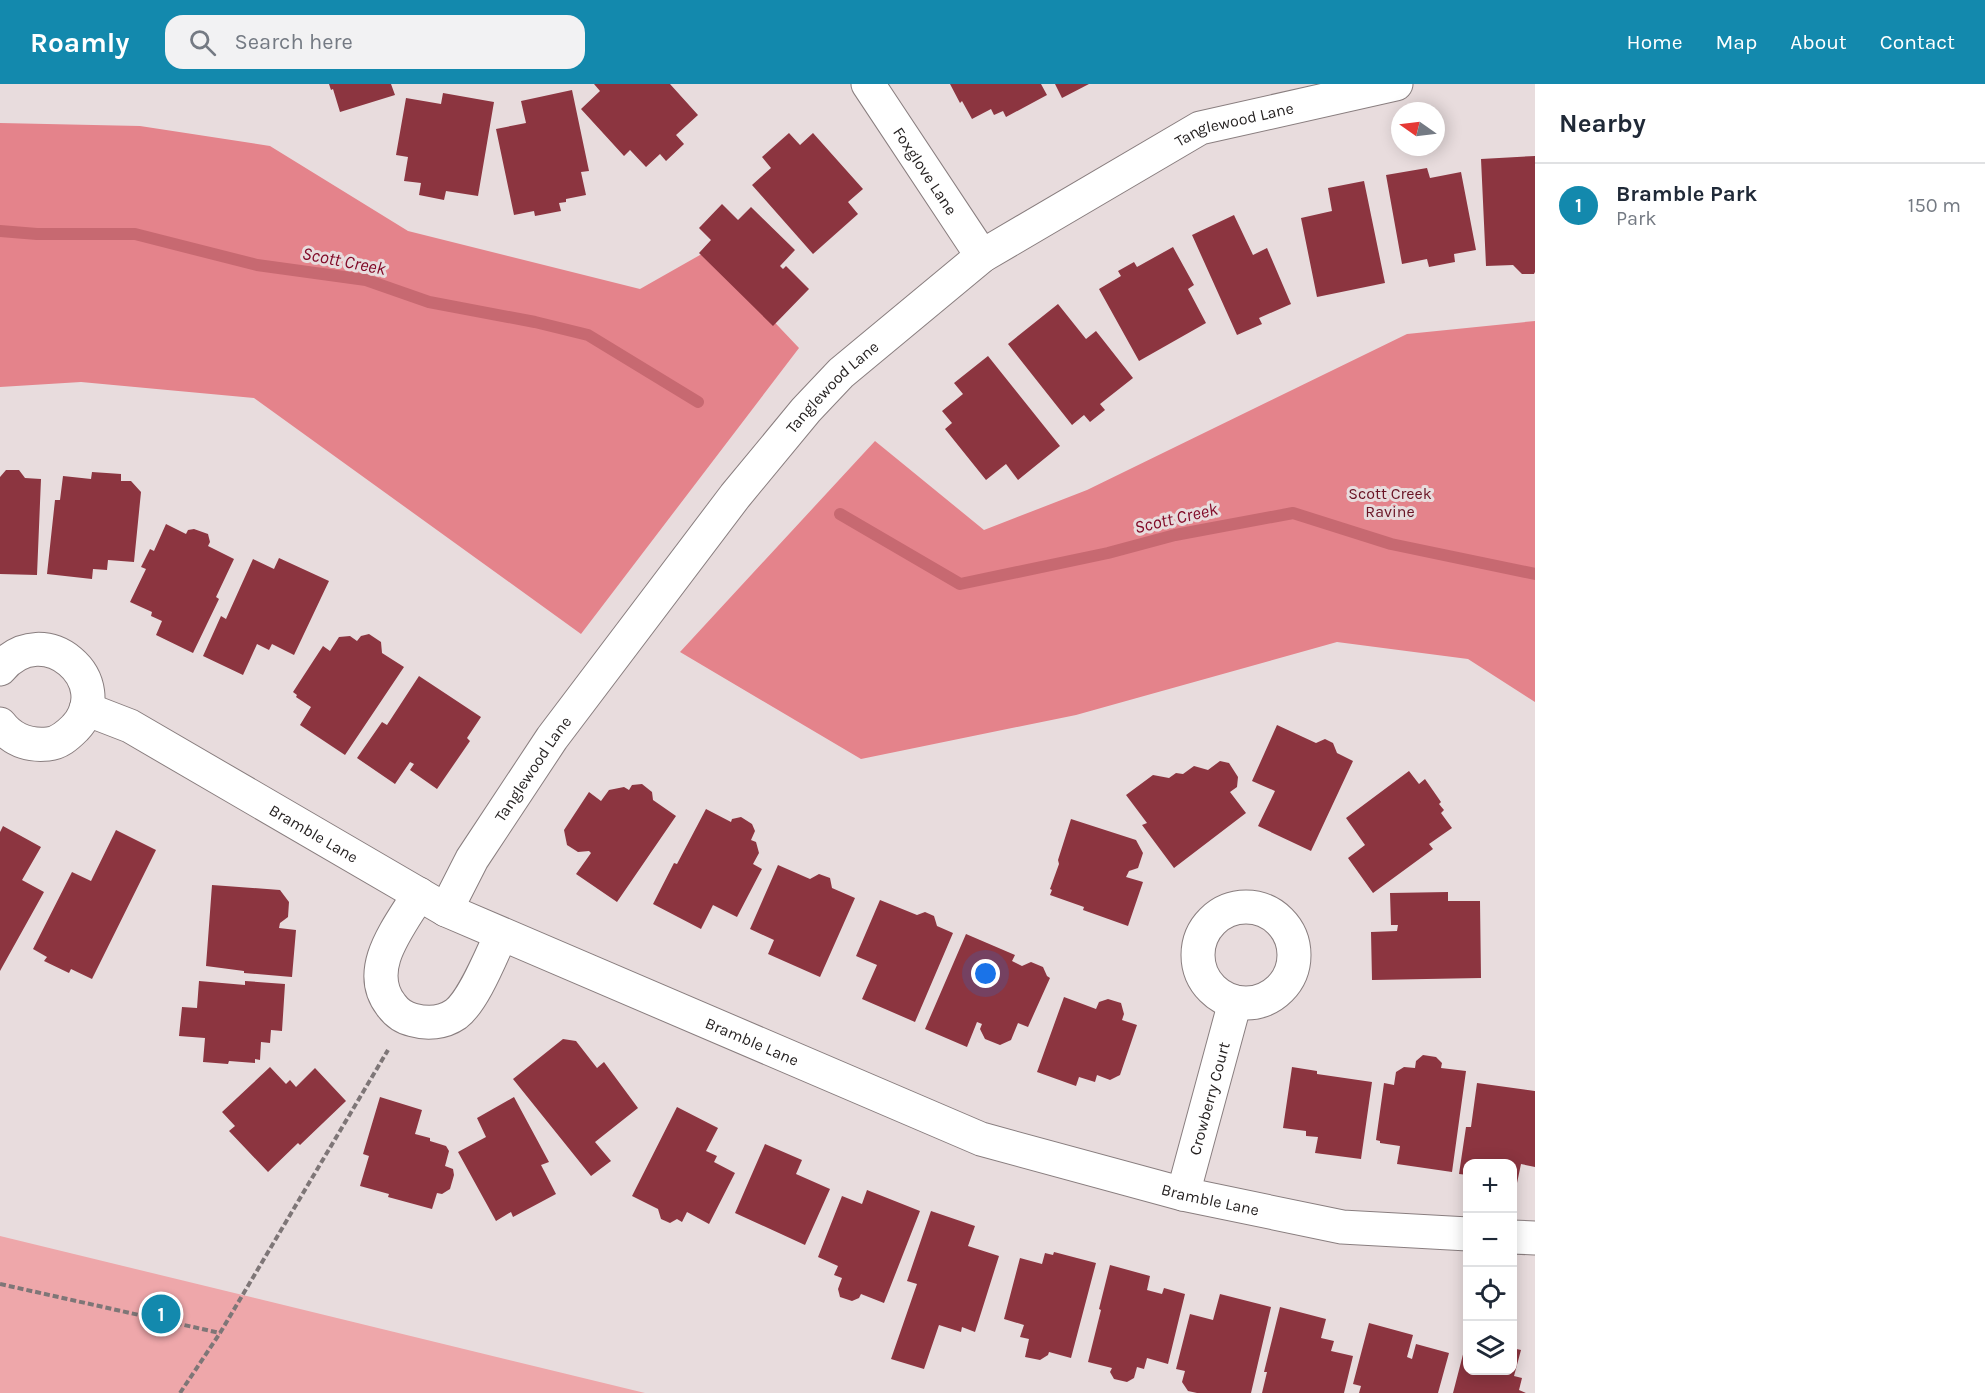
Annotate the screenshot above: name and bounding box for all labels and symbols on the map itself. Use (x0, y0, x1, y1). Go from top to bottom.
street label: Tanglewood Lane (1171, 98, 1295, 151)
north arrow (1391, 102, 1445, 156)
street label: Foxglove Lane (889, 123, 961, 218)
water label: Scott Creek (300, 242, 389, 280)
street label: Tanglewood Lane (782, 337, 882, 437)
park label: Scott Creek Ravine (1348, 484, 1432, 521)
water label: Scott Creek (1132, 498, 1221, 538)
street label: Tanglewood Lane (490, 712, 575, 825)
street label: Bramble Lane (266, 800, 362, 867)
your location (971, 959, 1000, 988)
street label: Bramble Lane (703, 1013, 802, 1070)
street label: Crowberry Court (1185, 1040, 1234, 1157)
street label: Bramble Lane (1159, 1180, 1261, 1220)
pin: 1 (142, 1292, 180, 1336)

